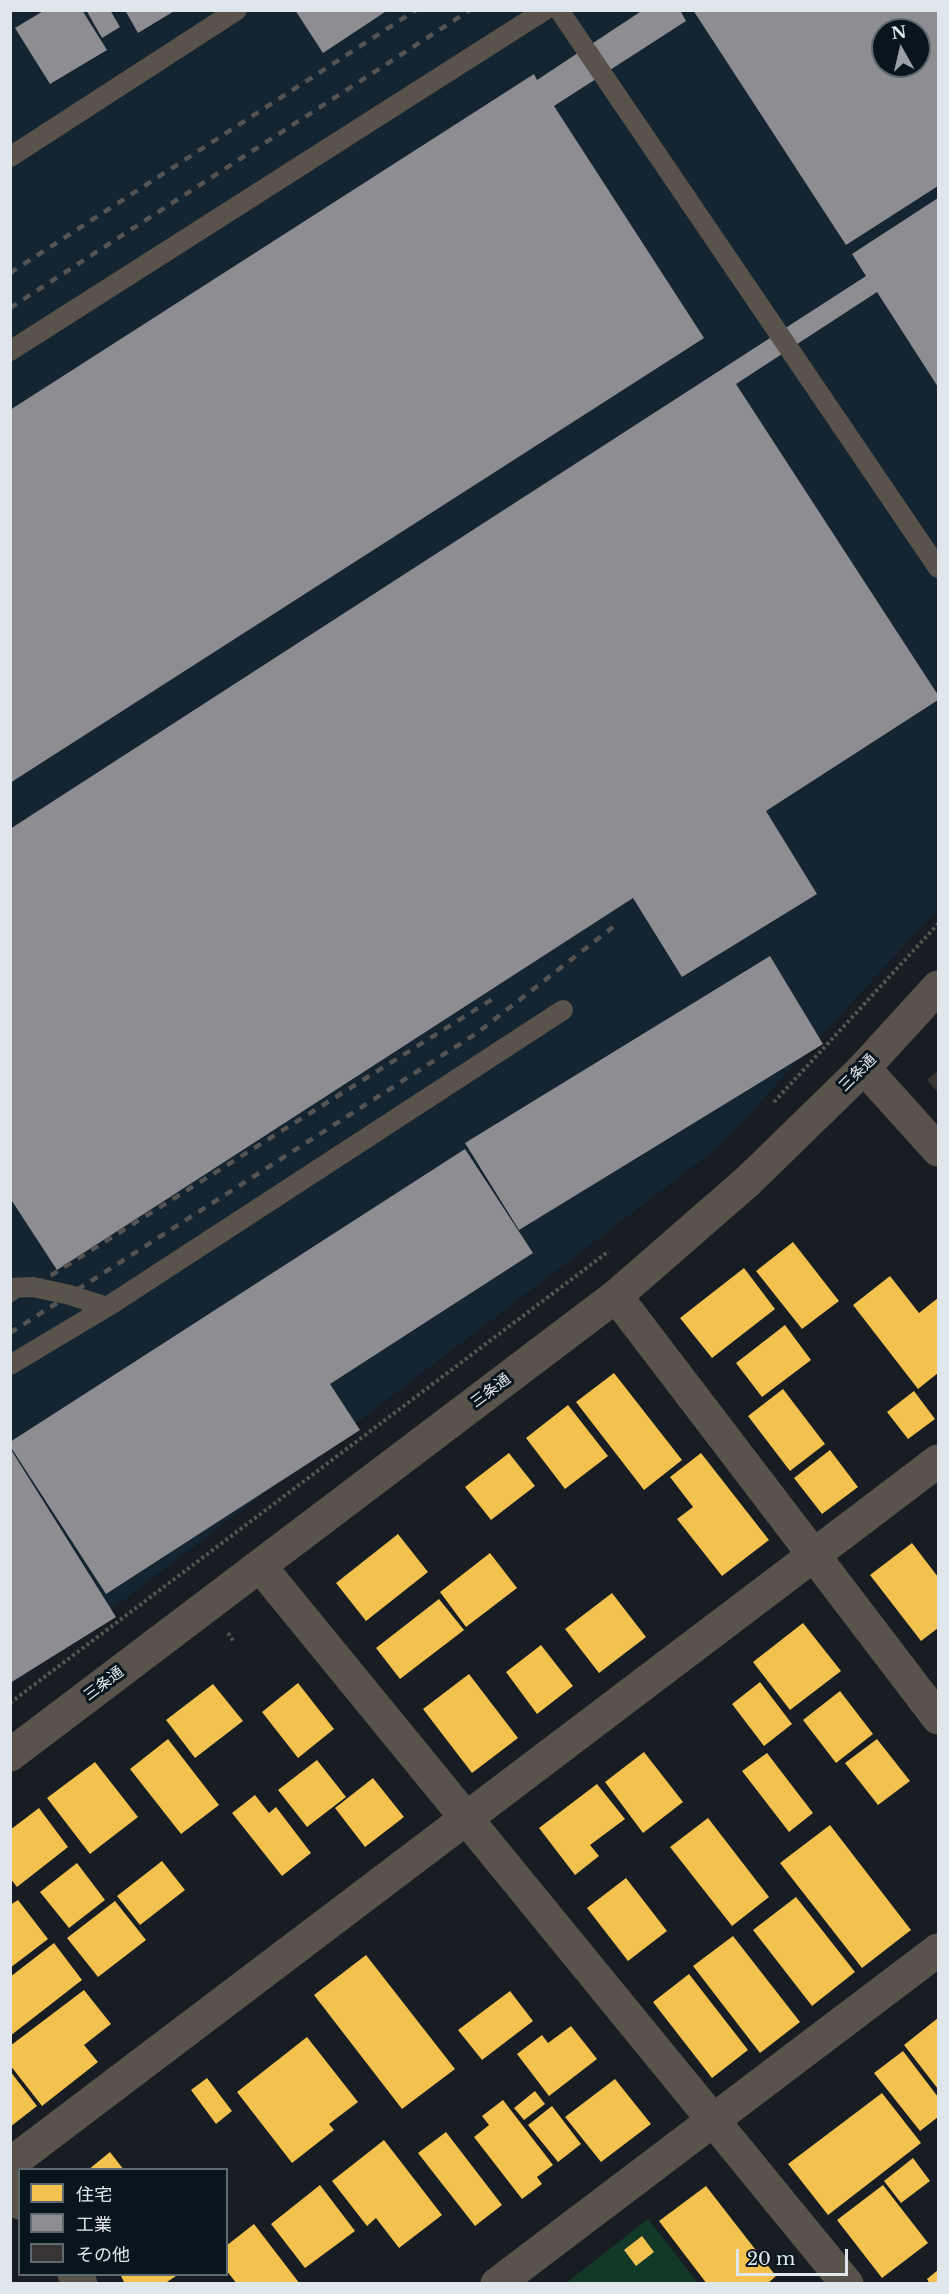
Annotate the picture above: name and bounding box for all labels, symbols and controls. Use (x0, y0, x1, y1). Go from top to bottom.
north arrow (871, 18, 931, 78)
text: N (890, 21, 908, 43)
street label: 三条通 (836, 1051, 880, 1095)
street label: 三条通 (468, 1370, 514, 1412)
street label: 三条通 (81, 1663, 127, 1705)
legend (18, 2168, 228, 2276)
text: 住宅 (76, 2184, 112, 2206)
text: 工業 (76, 2214, 112, 2236)
scale bar (739, 2237, 852, 2275)
text: その他 (76, 2244, 130, 2266)
text: 20 m (747, 2248, 795, 2270)

